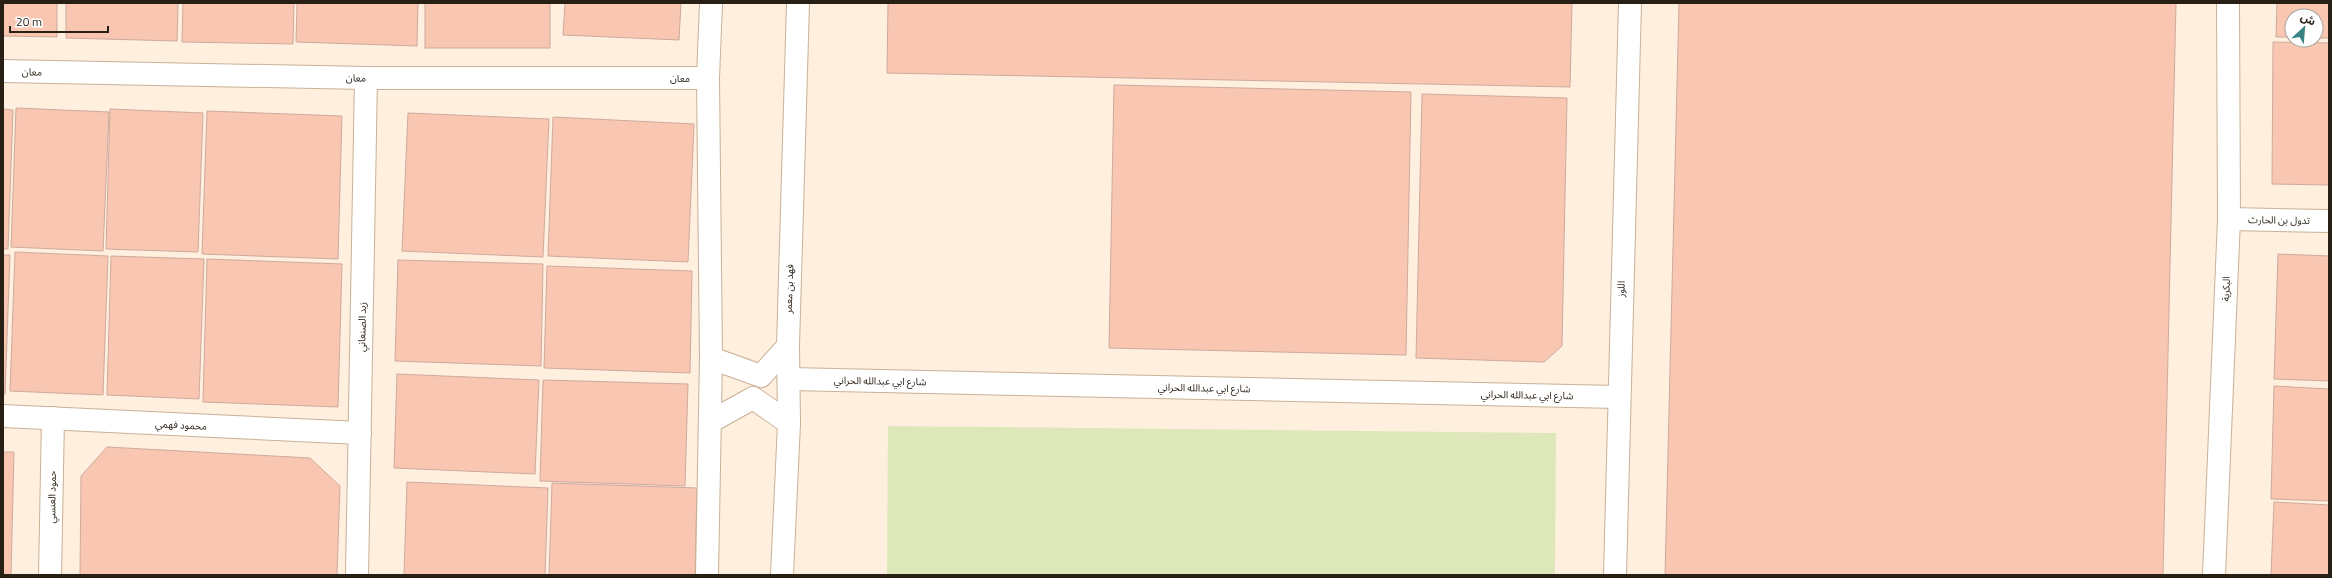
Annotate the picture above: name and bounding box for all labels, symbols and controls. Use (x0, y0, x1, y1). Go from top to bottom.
scale bar (10, 8, 108, 34)
north arrow (2284, 8, 2324, 48)
text: ش (2298, 9, 2319, 30)
text: 20 m (16, 12, 42, 31)
street label: معان (22, 64, 42, 80)
street label: معان (346, 70, 366, 86)
street label: معان (670, 71, 690, 86)
street label: تدول بن الحارث (2248, 212, 2310, 228)
street label: فهد بن معمر (781, 264, 797, 315)
street label: البكرية (2218, 276, 2234, 302)
street label: اللوز (1613, 281, 1629, 298)
street label: زيد الصنعاني (354, 302, 370, 352)
street label: شارع ابي عبدالله الحراني (834, 373, 927, 390)
street label: شارع ابي عبدالله الحراني (1158, 380, 1251, 397)
street label: شارع ابي عبدالله الحراني (1481, 387, 1574, 404)
street label: محمود فهمي (155, 416, 207, 434)
street label: حمود العنسي (44, 470, 60, 524)

